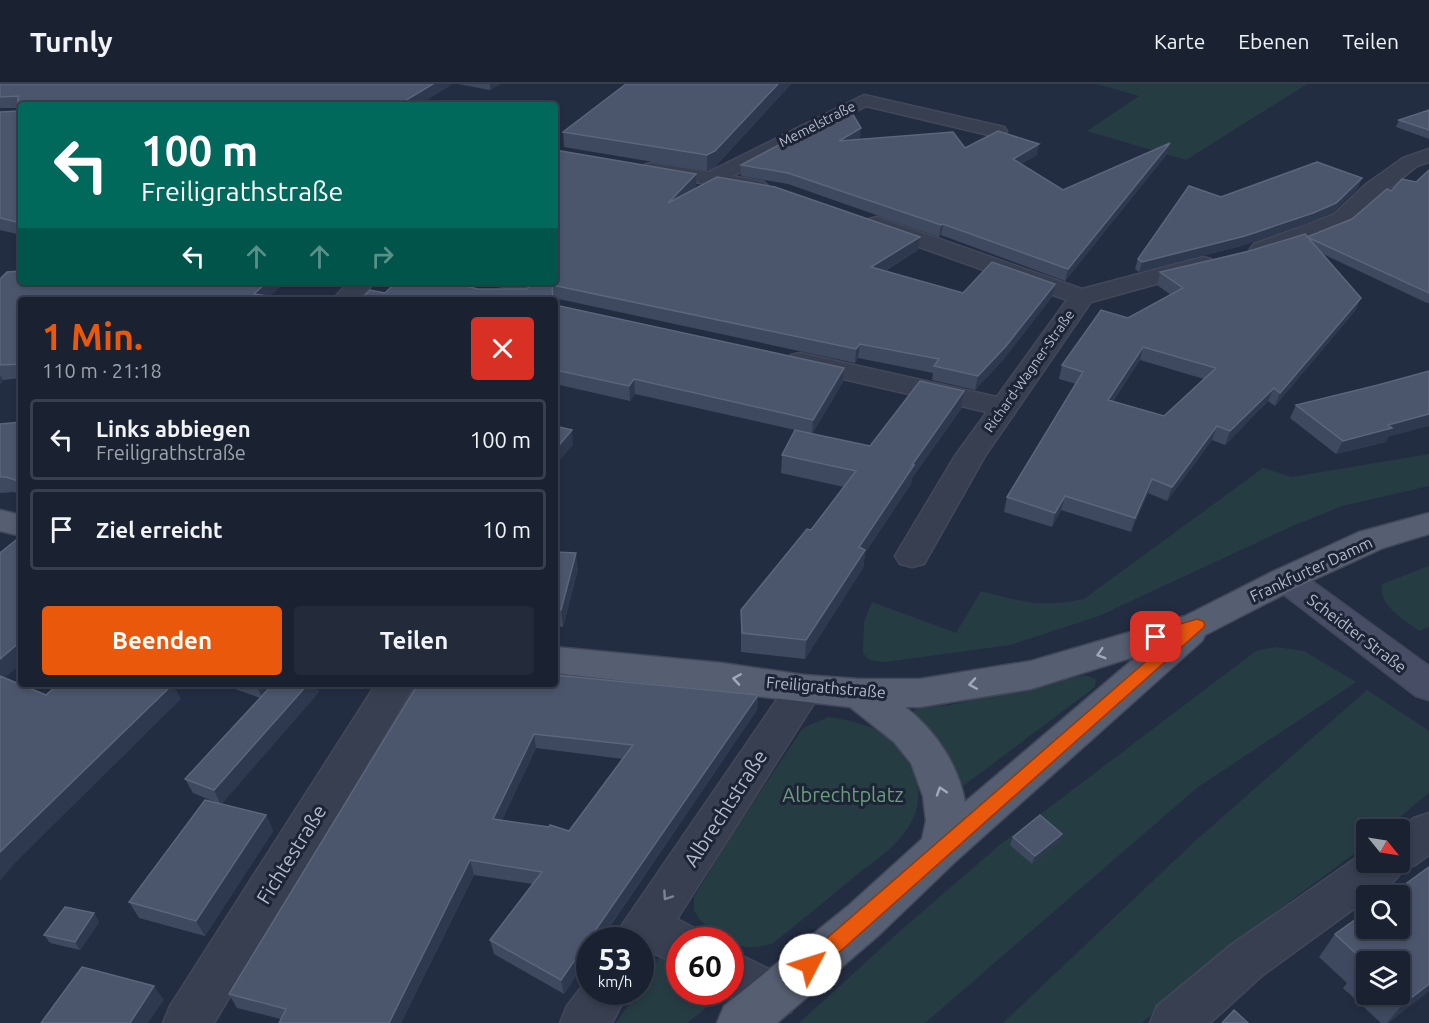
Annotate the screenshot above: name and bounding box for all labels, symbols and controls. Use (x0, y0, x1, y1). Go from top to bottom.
text: Turnly (30, 26, 113, 57)
text: Karte (1154, 29, 1205, 53)
text: Ebenen (1238, 29, 1310, 53)
text: Teilen (1343, 29, 1399, 53)
street label: Memelstraße (776, 98, 858, 150)
icon: left (42, 126, 120, 204)
text: 100 m (141, 127, 258, 174)
text: Freiligrathstraße (141, 176, 343, 206)
icon: left (177, 240, 210, 273)
icon: ahead (240, 240, 273, 273)
icon: ahead (303, 240, 336, 273)
icon: right (366, 240, 399, 273)
street label: Richard-Wagner-Straße (981, 307, 1077, 435)
text: 1 Min. (42, 316, 143, 357)
button: close (471, 317, 534, 380)
text: 110 m · 21:18 (42, 359, 162, 382)
text: Links abbiegen (96, 416, 251, 441)
icon: left (45, 423, 78, 456)
text: 100 m (470, 427, 531, 452)
text: Freiligrathstraße (96, 441, 246, 464)
icon: arrive (45, 513, 78, 546)
text: Ziel erreicht (96, 517, 223, 542)
text: 10 m (482, 517, 531, 542)
street label: Frankfurter Damm (1247, 533, 1375, 605)
street label: Scheidter Straße (1304, 590, 1410, 676)
button: Beenden (42, 606, 282, 675)
button: Teilen (294, 606, 534, 675)
pin (1130, 611, 1181, 662)
icon: arrive (1139, 620, 1172, 653)
one-way arrow (1096, 647, 1107, 659)
one-way arrow (733, 673, 742, 685)
street label: Freiligrathstraße (766, 673, 886, 701)
one-way arrow (968, 677, 978, 690)
street label: Albrechtstraße (679, 745, 771, 871)
park label: Albrechtplatz (782, 783, 904, 806)
one-way arrow (936, 786, 948, 797)
street label: Fichtestraße (251, 800, 331, 908)
north arrow (1356, 819, 1410, 873)
map controls (1356, 819, 1410, 1005)
button: search (1356, 885, 1410, 939)
one-way arrow (664, 889, 675, 900)
speed limit sign: 60 (666, 927, 744, 1005)
position arrow (778, 933, 842, 997)
text: 53 (598, 942, 632, 976)
button: layers (1356, 951, 1410, 1005)
text: km/h (598, 973, 632, 990)

